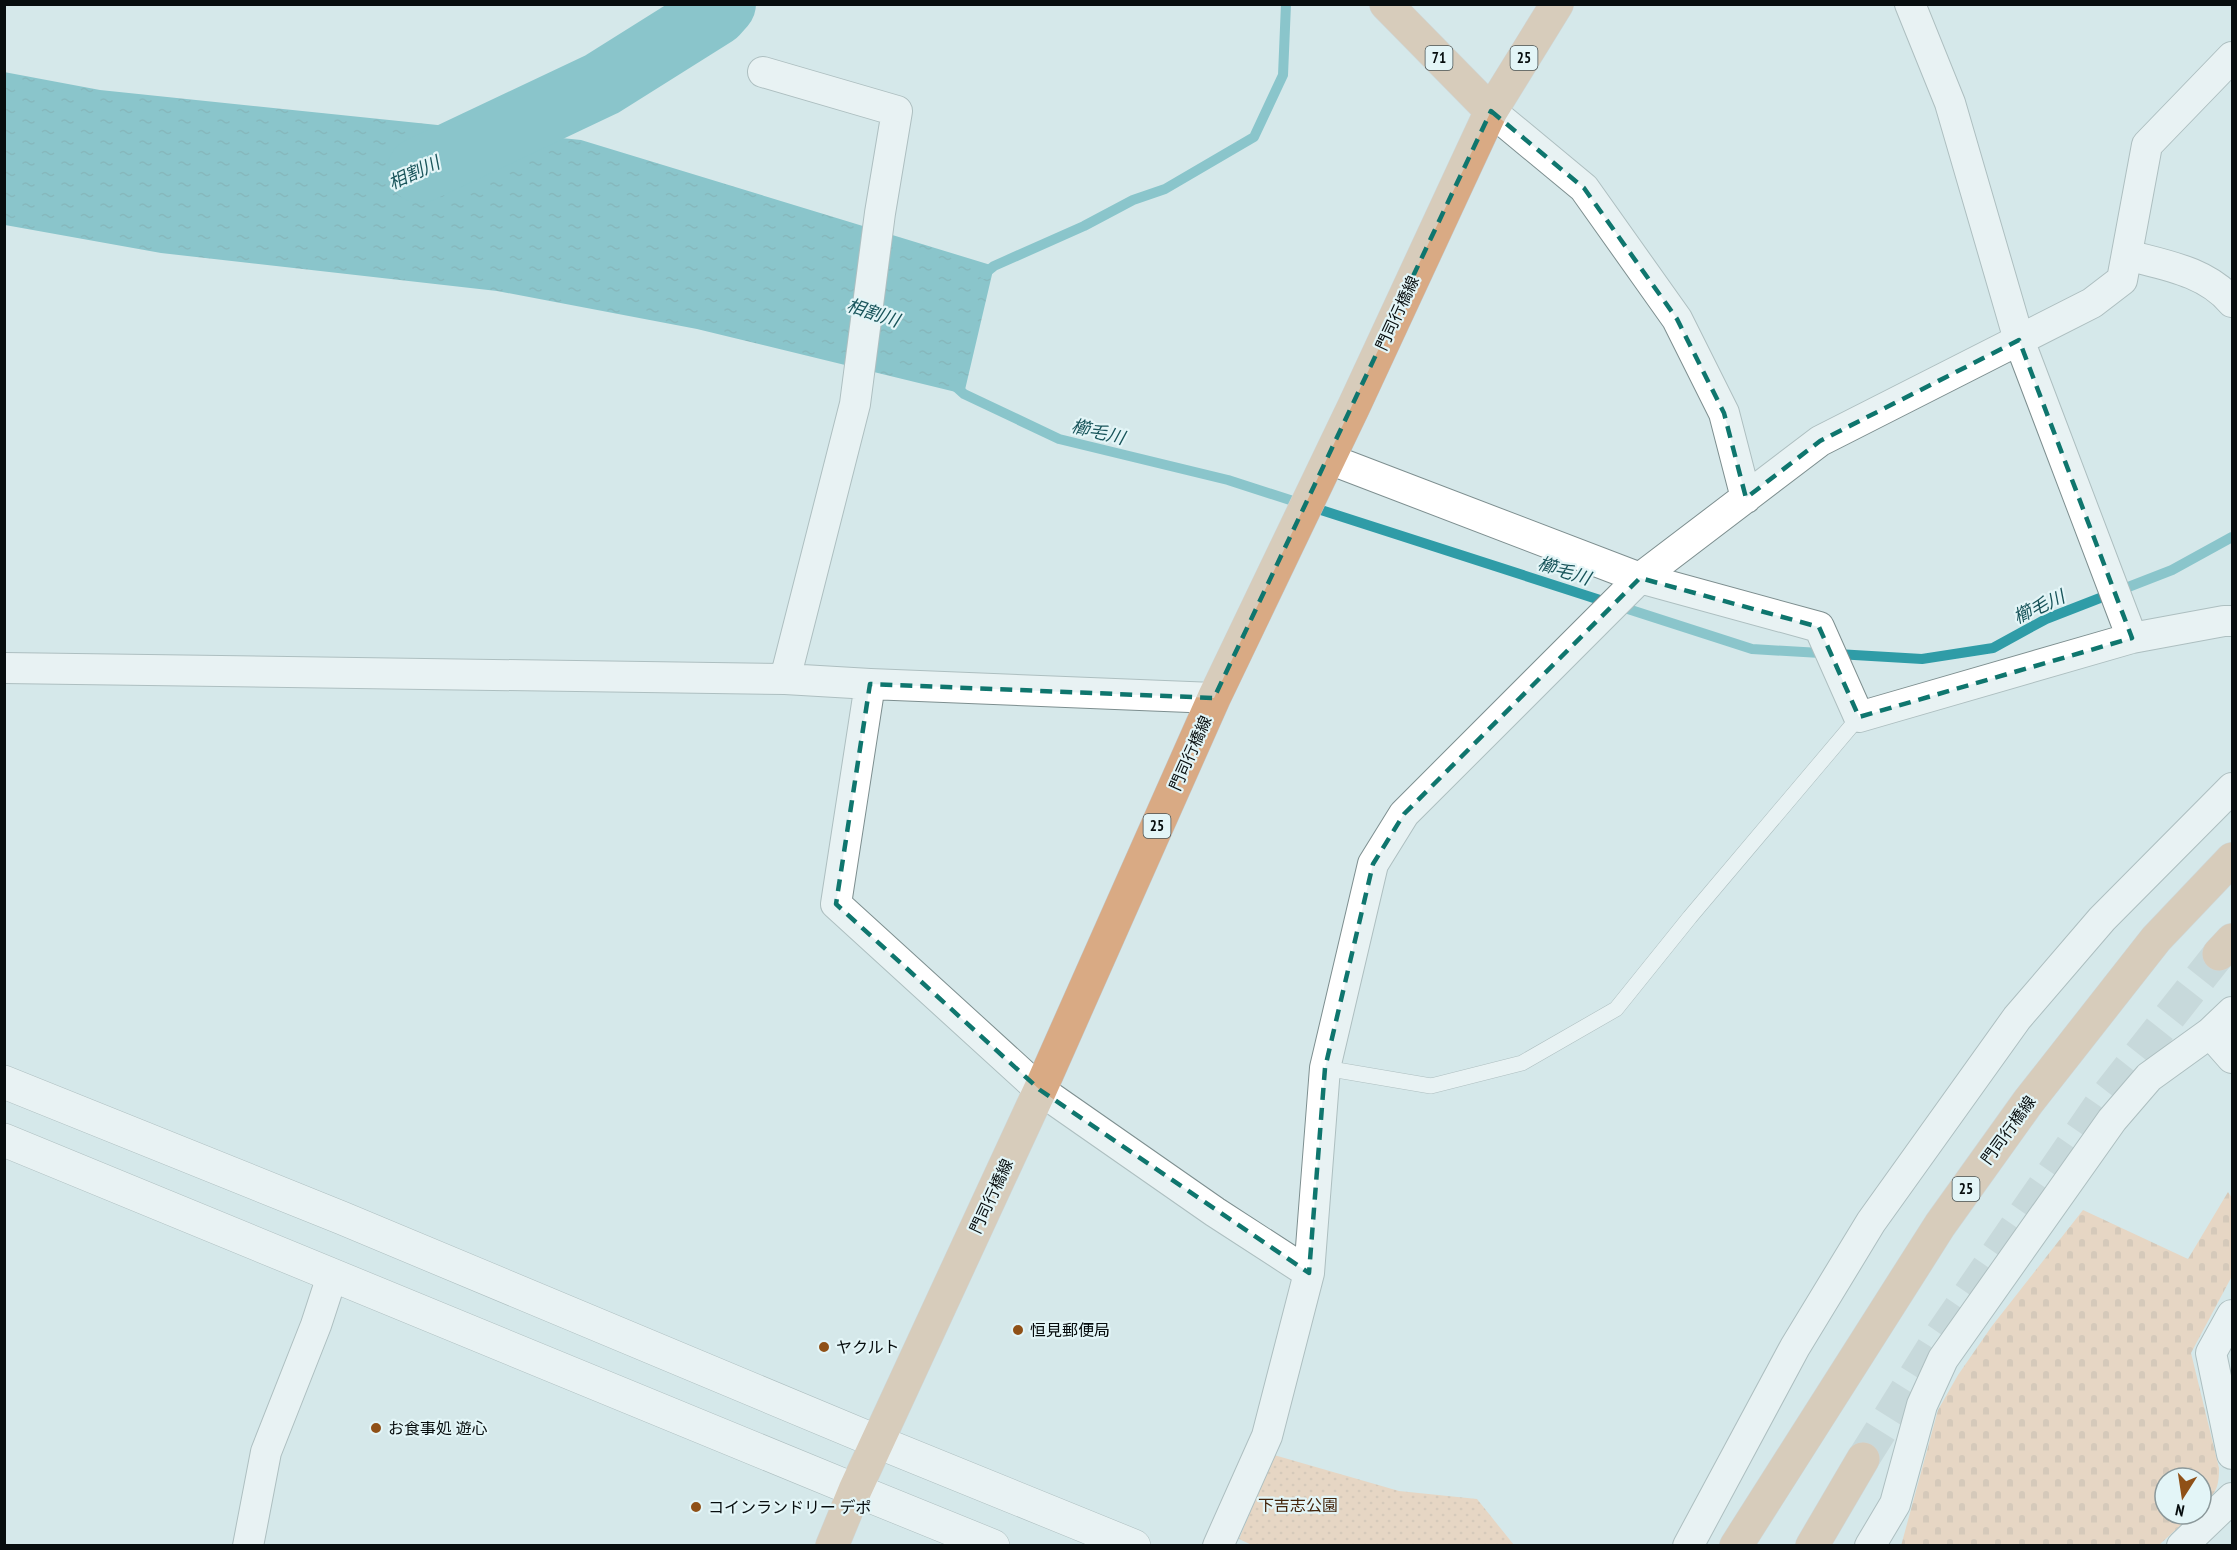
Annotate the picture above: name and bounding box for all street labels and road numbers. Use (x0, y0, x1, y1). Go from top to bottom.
road number: 71 (1426, 46, 1452, 70)
road number: 25 (1510, 46, 1538, 70)
street label: 門司行橋線 (1371, 273, 1423, 353)
street label: 門司行橋線 (1165, 712, 1215, 794)
road number: 25 (1144, 814, 1170, 838)
street label: 門司行橋線 (1976, 1092, 2040, 1168)
street label: 門司行橋線 (965, 1156, 1017, 1236)
road number: 25 (1952, 1177, 1980, 1201)

